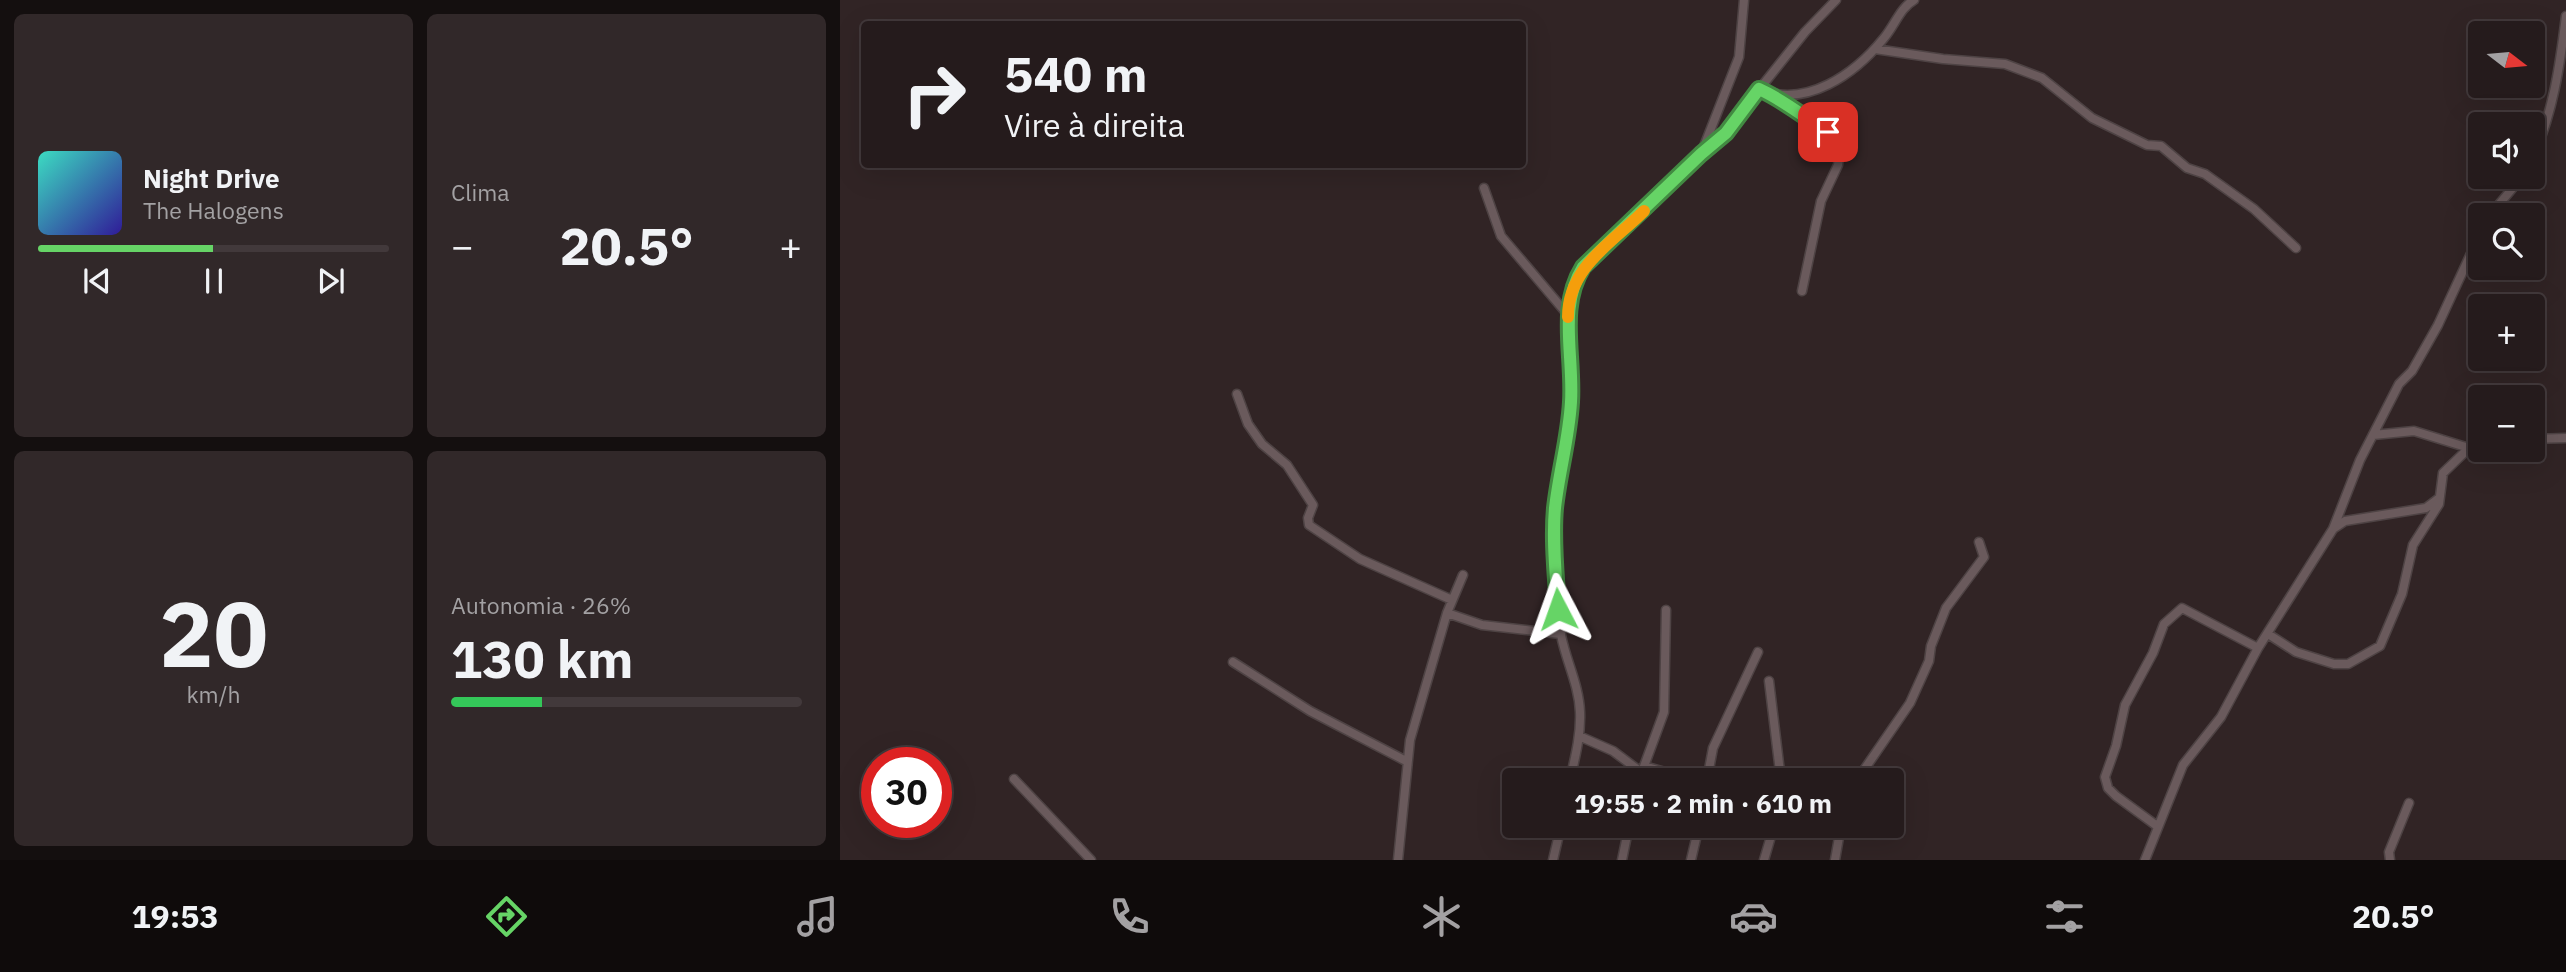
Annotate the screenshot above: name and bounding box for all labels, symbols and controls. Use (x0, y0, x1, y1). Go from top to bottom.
north arrow (2468, 21, 2544, 98)
map controls (2468, 21, 2545, 462)
text: 540 m (1004, 42, 1148, 105)
icon: right (889, 49, 980, 140)
pin (1798, 102, 1858, 162)
text: Vire à direita (1004, 104, 1185, 146)
button: sound (2468, 112, 2545, 189)
icon: arrive (1809, 113, 1847, 151)
text: Night Drive (143, 161, 280, 195)
text: Clima (451, 177, 510, 207)
text: The Halogens (143, 195, 284, 225)
button: search (2468, 203, 2545, 280)
text: 20.5° (559, 212, 694, 279)
text: − (451, 221, 474, 270)
text: + (779, 221, 802, 270)
icon: previous (78, 262, 116, 300)
icon: pause (195, 262, 233, 300)
icon: next (312, 262, 350, 300)
button: + (2468, 294, 2545, 371)
button: − (2468, 385, 2545, 462)
position arrow (1521, 572, 1595, 646)
text: 20 (159, 574, 268, 692)
text: Autonomia · 26% (451, 590, 631, 620)
text: 130 km (451, 625, 633, 692)
text: km/h (186, 679, 241, 709)
speed limit sign: 30 (861, 747, 952, 838)
text: 19:55 · 2 min · 610 m (1574, 786, 1832, 820)
icon: directions (482, 892, 531, 941)
icon: music (793, 892, 842, 941)
icon: phone (1105, 892, 1154, 941)
icon: climate (1417, 892, 1466, 941)
icon: car (1729, 892, 1778, 941)
icon: filters (2040, 892, 2089, 941)
text: 19:53 (131, 895, 219, 937)
text: 20.5° (2352, 895, 2435, 937)

